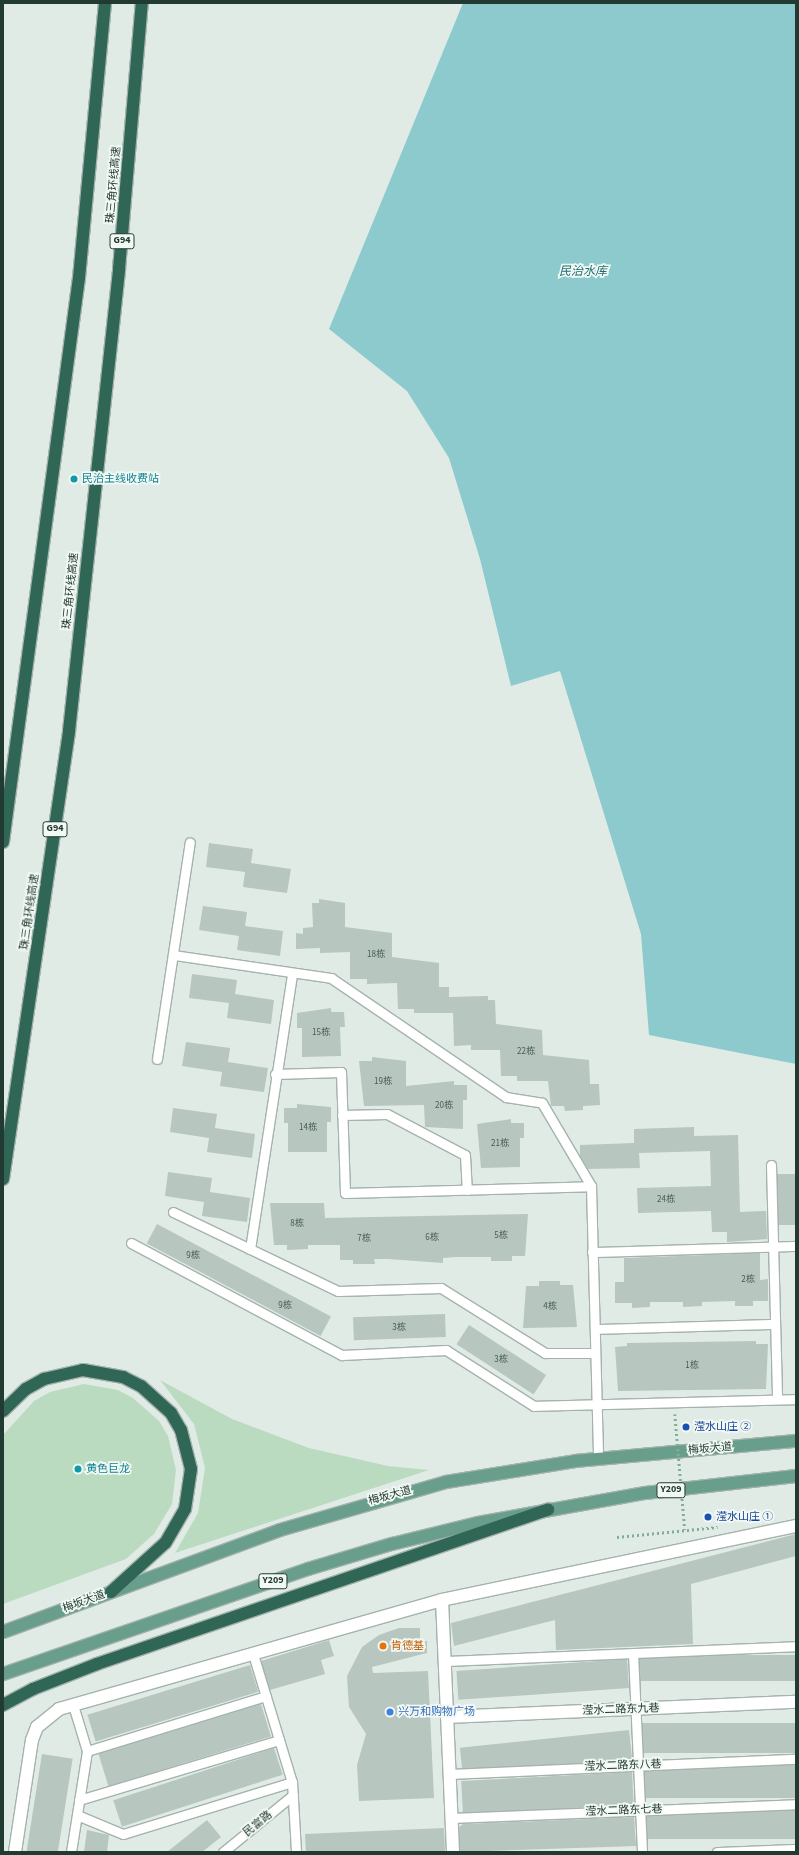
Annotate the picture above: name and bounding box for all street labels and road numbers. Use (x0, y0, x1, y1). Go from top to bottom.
street label: 珠三角环线高速 (104, 146, 124, 224)
road number: G94 (109, 233, 135, 249)
street label: 珠三角环线高速 (60, 552, 82, 630)
road number: G94 (42, 821, 68, 837)
street label: 珠三角环线高速 (18, 873, 42, 951)
street label: 梅坂大道 (688, 1441, 732, 1457)
road number: Y209 (656, 1482, 686, 1498)
street label: 梅坂大道 (367, 1484, 413, 1508)
road number: Y209 (258, 1573, 288, 1589)
street label: 梅坂大道 (61, 1588, 107, 1616)
street label: 滢水二路东九巷 (582, 1702, 660, 1718)
street label: 滢水二路东八巷 (584, 1758, 662, 1774)
street label: 滢水二路东七巷 (585, 1803, 663, 1819)
street label: 民富路 (241, 1808, 275, 1840)

